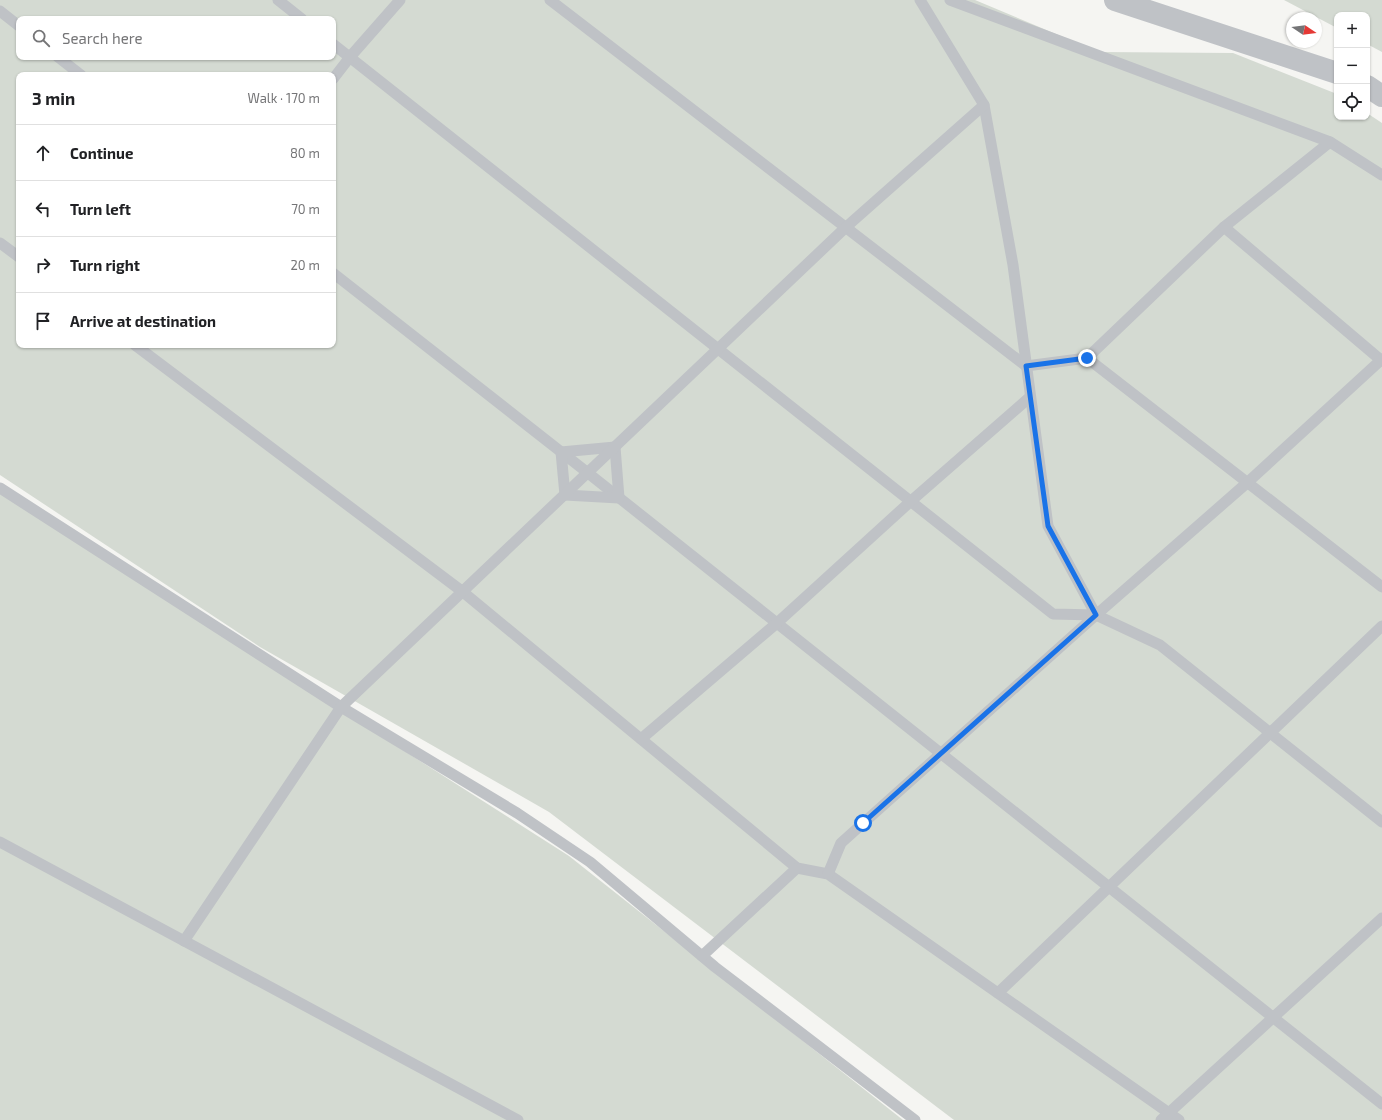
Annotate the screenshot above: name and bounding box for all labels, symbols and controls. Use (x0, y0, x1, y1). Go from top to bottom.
north arrow (1286, 12, 1322, 48)
map controls (1334, 12, 1370, 120)
button: + (1334, 12, 1370, 48)
search box (16, 16, 336, 60)
icon: search (30, 27, 52, 49)
text: Search here (62, 29, 143, 47)
button: − (1334, 48, 1370, 84)
button: locate (1334, 84, 1370, 120)
text: 3 min (32, 88, 75, 108)
text: Walk · 170 m (248, 90, 320, 106)
icon: ahead (32, 142, 54, 164)
text: Continue (70, 144, 133, 162)
text: 80 m (290, 145, 320, 161)
icon: left (32, 198, 54, 220)
text: Turn left (70, 200, 131, 218)
text: 70 m (291, 201, 320, 217)
icon: right (32, 254, 54, 276)
text: Turn right (70, 256, 140, 274)
text: 20 m (291, 257, 320, 273)
icon: arrive (32, 310, 54, 332)
text: Arrive at destination (70, 312, 216, 330)
route end (1078, 349, 1096, 367)
route start (854, 814, 872, 832)

